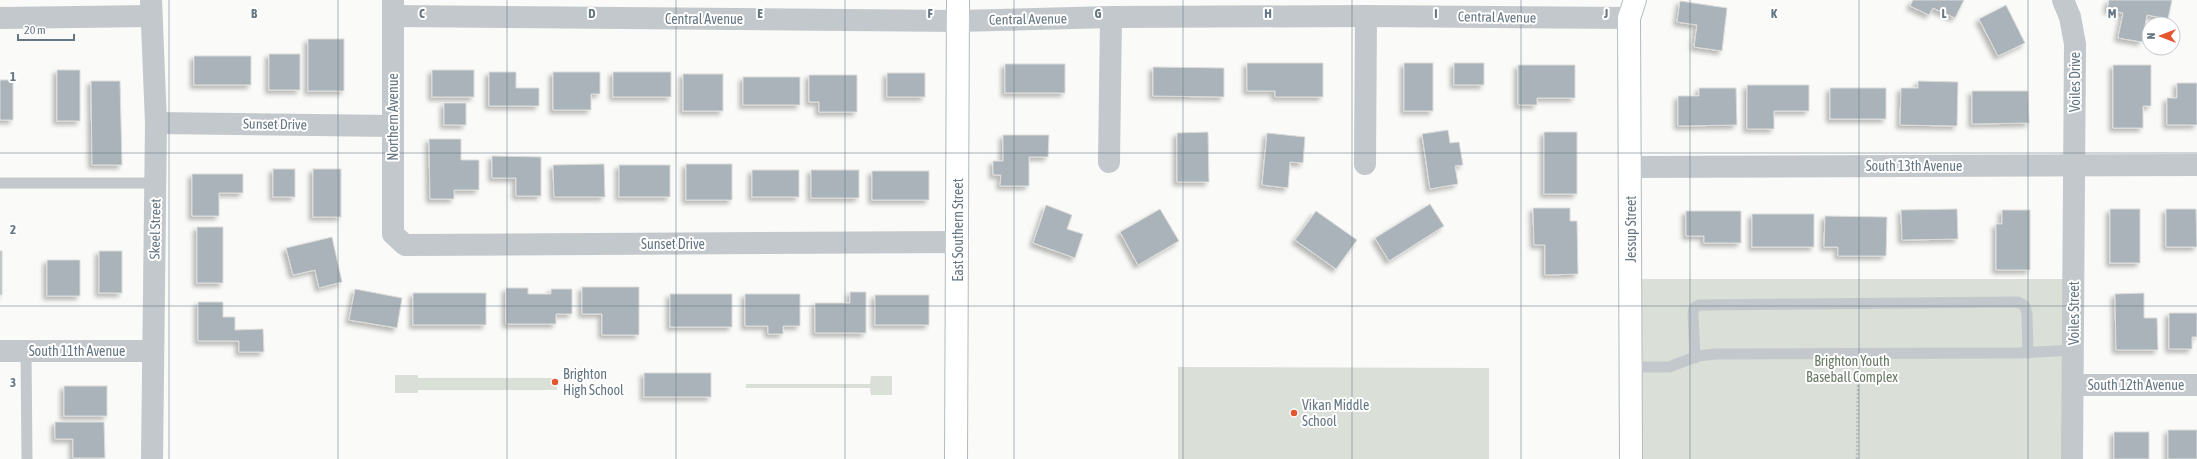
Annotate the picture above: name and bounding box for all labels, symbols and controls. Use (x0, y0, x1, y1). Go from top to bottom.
text: B (251, 6, 258, 21)
text: C (419, 6, 425, 21)
text: D (588, 6, 596, 21)
text: E (757, 6, 763, 21)
text: F (927, 6, 933, 21)
text: G (1095, 6, 1102, 21)
text: H (1264, 6, 1272, 21)
text: I (1434, 6, 1438, 21)
text: J (1603, 6, 1608, 21)
text: K (1771, 6, 1778, 21)
text: L (1941, 6, 1947, 21)
text: M (2108, 6, 2117, 21)
street label: Central Avenue (1458, 8, 1536, 26)
street label: Central Avenue (989, 10, 1067, 28)
street label: Central Avenue (665, 11, 743, 27)
scale bar (18, 16, 74, 42)
north arrow (2141, 16, 2181, 56)
text: 20 m (24, 23, 46, 37)
text: N (2145, 33, 2157, 39)
street label: Voiles Drive (2067, 52, 2083, 112)
text: 1 (10, 69, 16, 84)
street label: Northern Avenue (385, 73, 401, 161)
street label: Sunset Drive (243, 115, 307, 133)
street label: South 13th Avenue (1866, 158, 1962, 174)
street label: East Southern Street (950, 178, 966, 282)
street label: Jessup Street (1623, 196, 1639, 262)
street label: Skeel Street (146, 198, 164, 260)
text: 2 (10, 222, 16, 237)
street label: Sunset Drive (641, 236, 705, 252)
street label: Voiles Street (2066, 281, 2082, 345)
street label: South 11th Avenue (29, 343, 125, 359)
park label: Brighton Youth Baseball Complex (1806, 353, 1898, 385)
place label: Brighton High School (563, 366, 624, 398)
text: 3 (10, 375, 16, 390)
marker: Brighton High School (550, 377, 560, 387)
street label: South 12th Avenue (2088, 377, 2184, 393)
place label: Vikan Middle School (1302, 397, 1369, 429)
marker: Vikan Middle School (1289, 408, 1299, 418)

